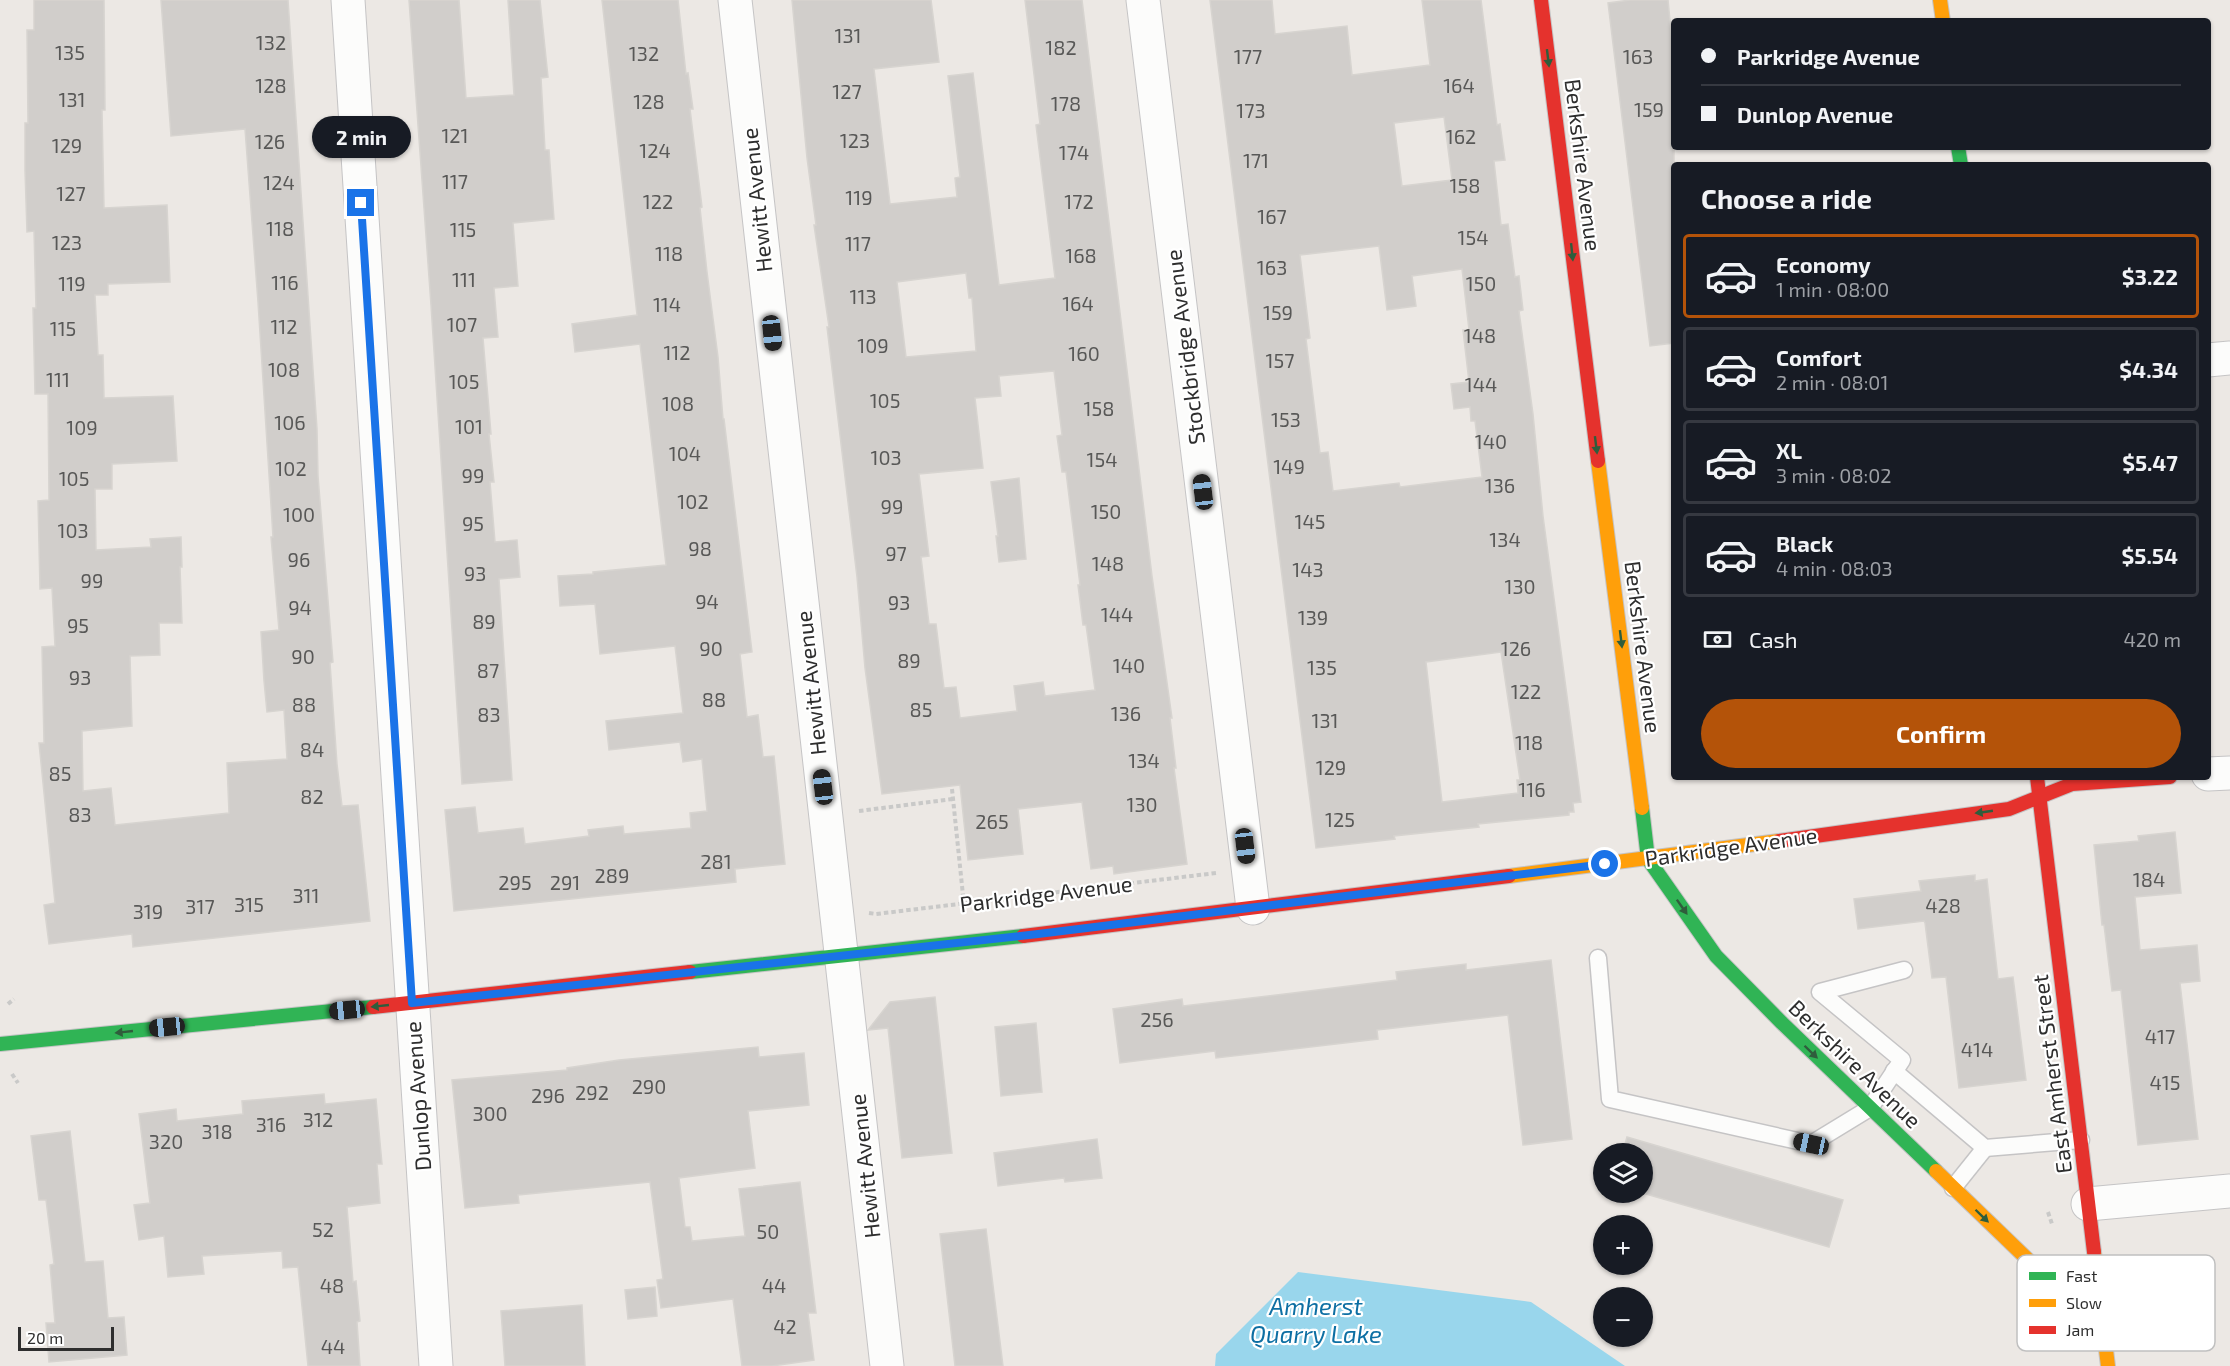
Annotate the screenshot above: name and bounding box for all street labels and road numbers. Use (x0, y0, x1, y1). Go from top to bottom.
street label: Berkshire Avenue (1561, 77, 1607, 252)
street label: Hewitt Avenue (736, 127, 777, 274)
street label: Stockbridge Avenue (1159, 248, 1209, 446)
street label: Berkshire Avenue (1621, 559, 1667, 734)
street label: Hewitt Avenue (790, 610, 831, 757)
street label: Parkridge Avenue (1643, 821, 1819, 871)
street label: Parkridge Avenue (958, 870, 1134, 917)
street label: East Amherst Street (2026, 973, 2076, 1175)
street label: Berkshire Avenue (1784, 994, 1927, 1133)
street label: Dunlop Avenue (399, 1020, 435, 1172)
street label: Hewitt Avenue (844, 1093, 885, 1240)

